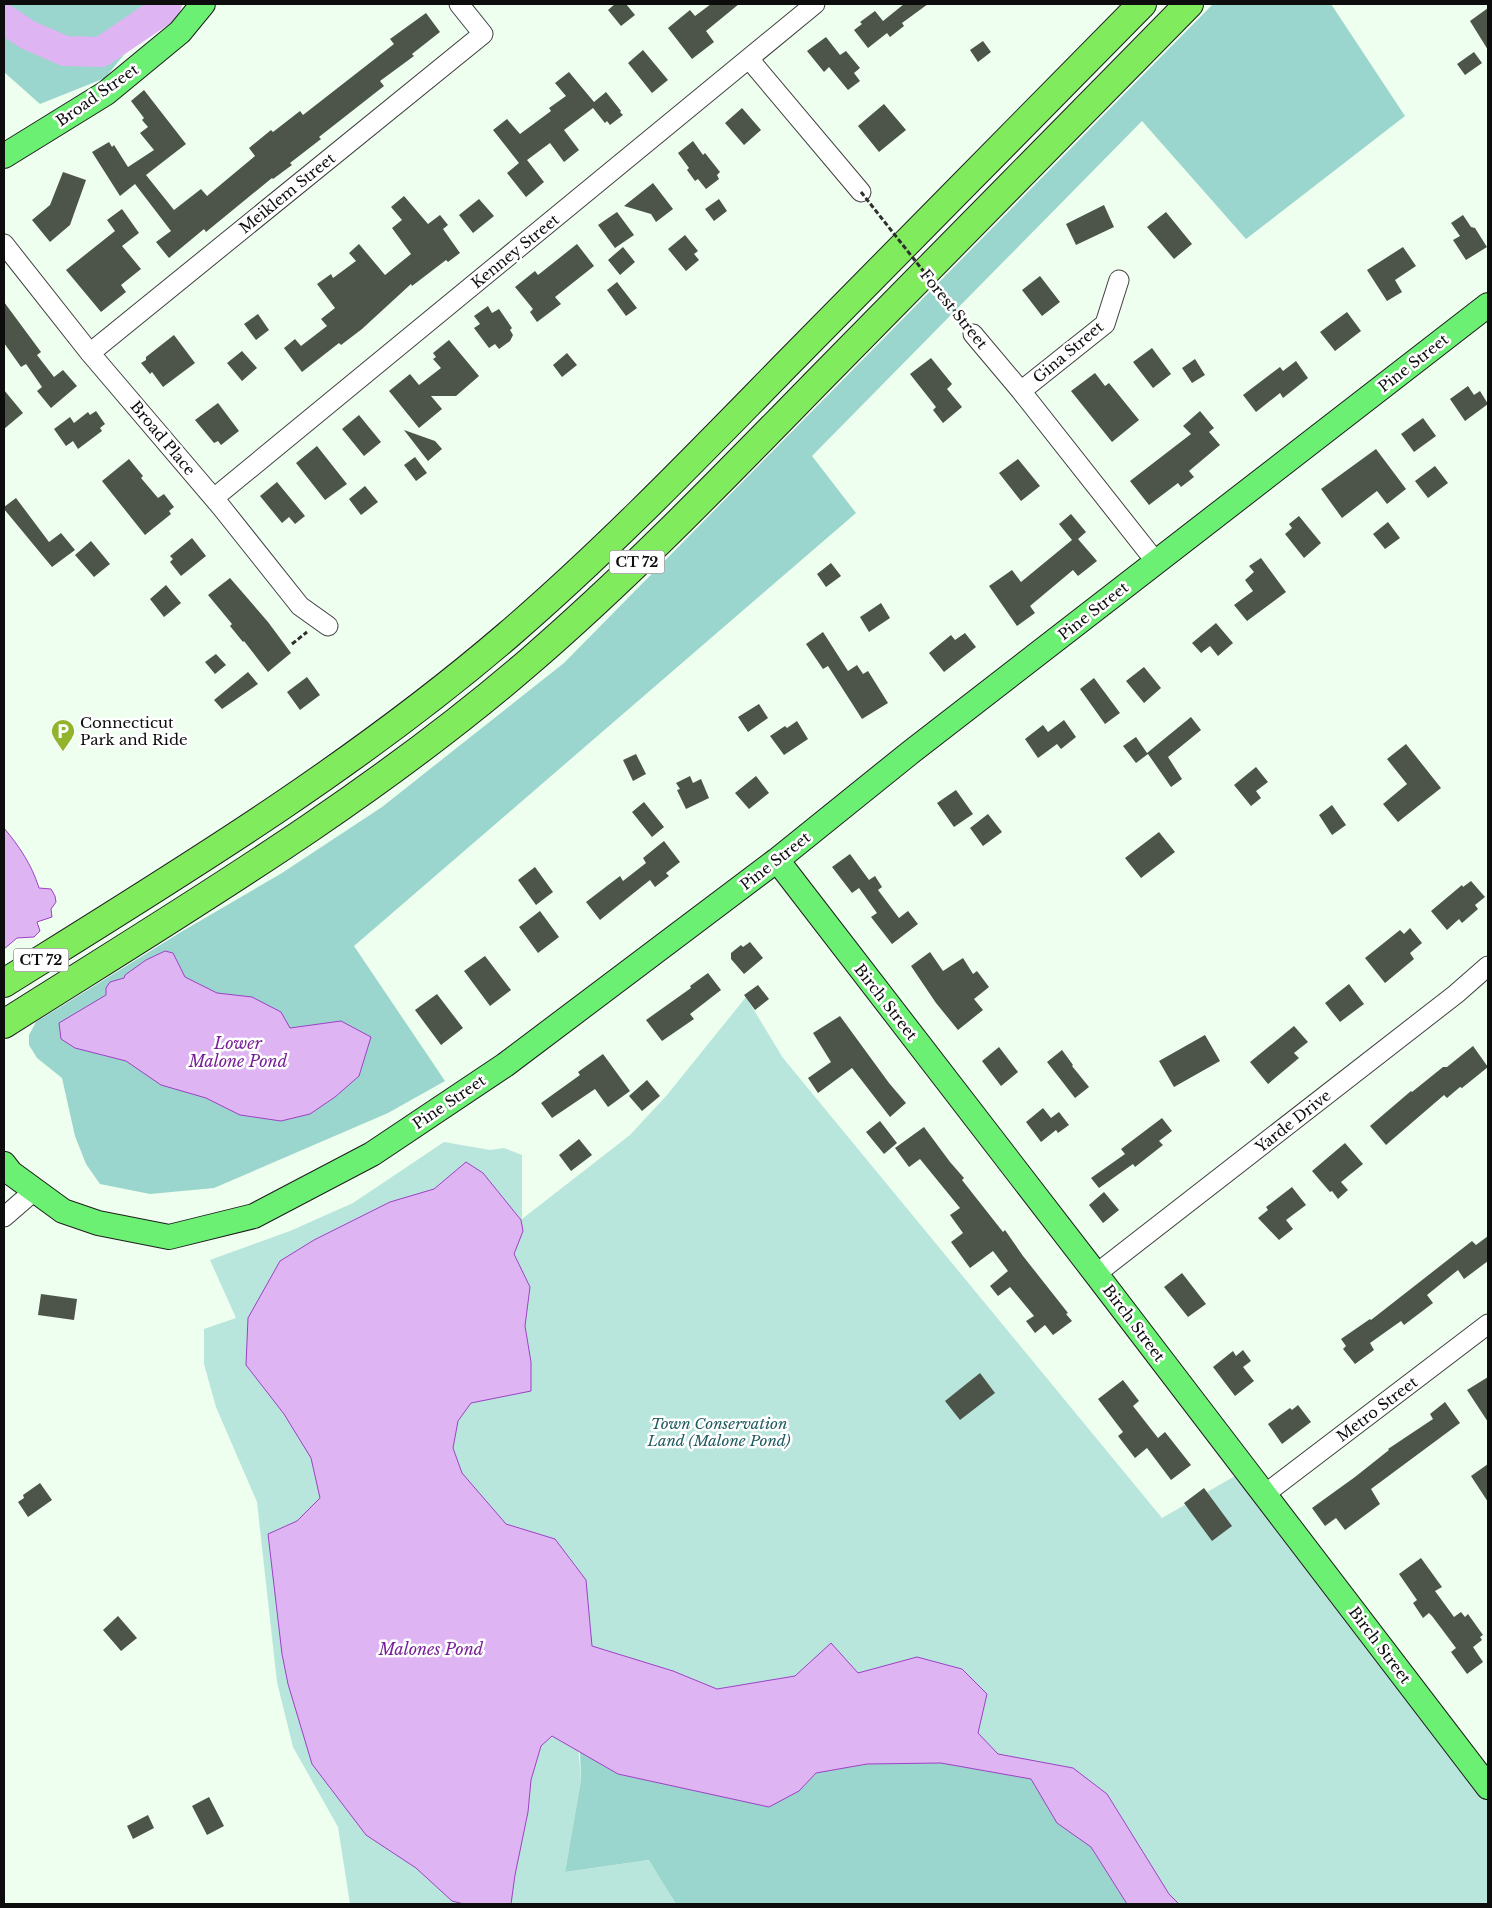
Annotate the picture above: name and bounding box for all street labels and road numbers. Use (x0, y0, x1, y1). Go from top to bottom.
street label: Broad Street (52, 59, 142, 130)
street label: Meiklem Street (235, 148, 339, 237)
street label: Kenney Street (467, 210, 563, 292)
street label: Forest Street (916, 265, 992, 353)
street label: Gina Street (1029, 317, 1107, 387)
street label: Pine Street (1374, 330, 1452, 396)
street label: Broad Place (126, 397, 200, 479)
road number: CT 72 (610, 550, 664, 574)
street label: Pine Street (1054, 578, 1132, 644)
street label: Pine Street (736, 828, 814, 894)
road number: CT 72 (13, 948, 68, 972)
street label: Birch Street (850, 960, 922, 1044)
street label: Pine Street (409, 1071, 489, 1133)
street label: Yarde Drive (1251, 1086, 1335, 1157)
street label: Birch Street (1099, 1281, 1169, 1365)
street label: Metro Street (1333, 1372, 1422, 1446)
street label: Birch Street (1345, 1603, 1415, 1687)

